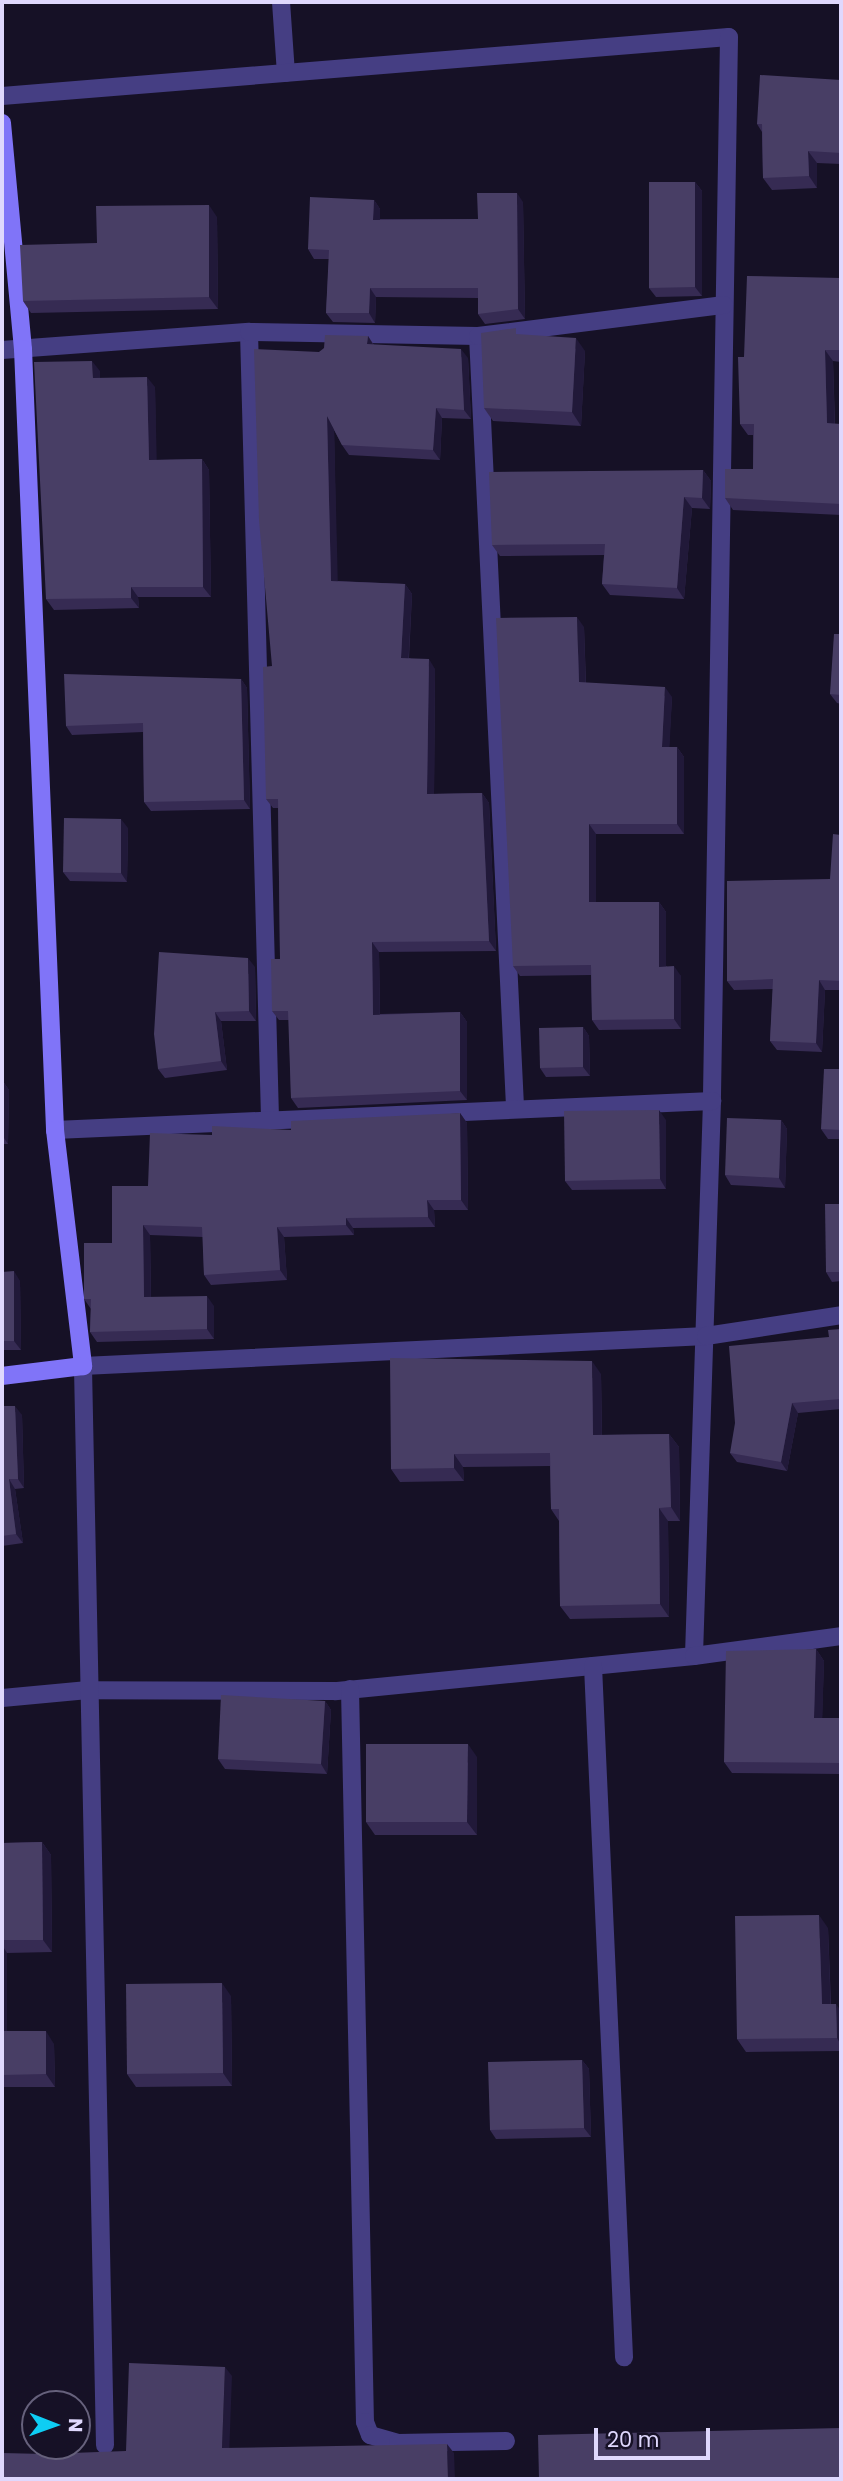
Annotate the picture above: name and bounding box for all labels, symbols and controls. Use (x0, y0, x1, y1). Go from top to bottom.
north arrow (21, 2390, 91, 2460)
scale bar (598, 2414, 714, 2458)
text: N (62, 2418, 89, 2433)
text: 20 m (607, 2425, 660, 2454)

